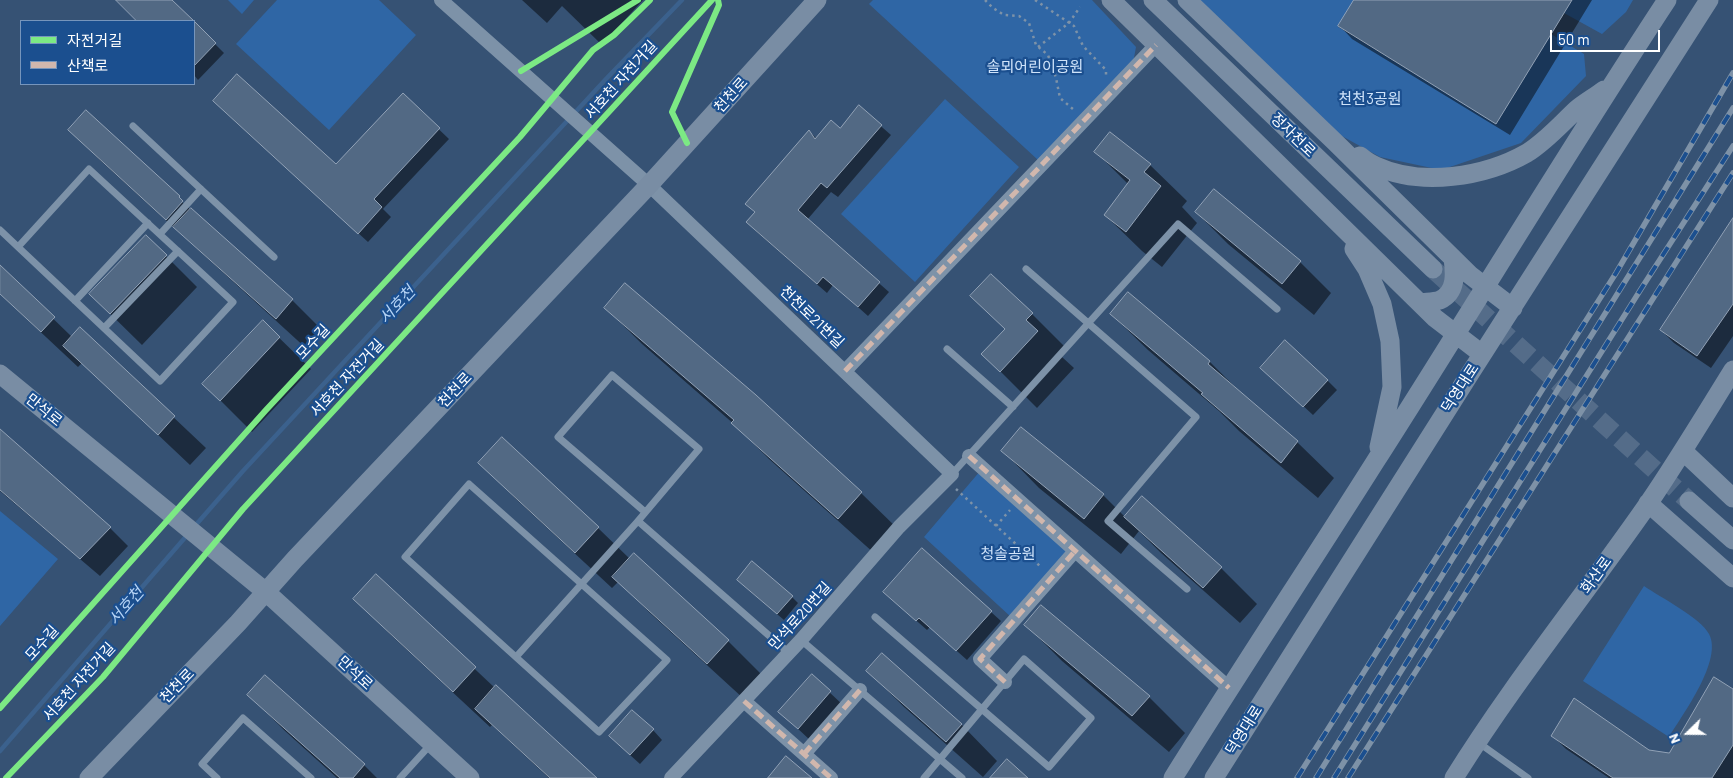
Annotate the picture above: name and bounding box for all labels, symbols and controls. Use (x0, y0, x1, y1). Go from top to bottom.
legend (20, 20, 195, 85)
scale bar (1553, 20, 1663, 52)
text: 50 m (1558, 30, 1590, 48)
text: 자전거길 (67, 31, 122, 49)
street label: 서호천 자전거길 (581, 37, 661, 123)
text: 산책로 (67, 56, 108, 74)
park label: 솔뫼어린이공원 (987, 58, 1083, 76)
street label: 천천로 (710, 74, 752, 116)
park label: 천천3공원 (1339, 90, 1401, 108)
street label: 정자천로 (1267, 109, 1319, 161)
water label: 서호천 (375, 282, 419, 328)
street label: 천천로21번길 (776, 282, 848, 352)
street label: 모수길 (292, 321, 334, 363)
street label: 서호천 자전거길 (306, 335, 388, 421)
street label: 덕영대로 (1437, 360, 1483, 416)
street label: 천천로 (434, 369, 476, 411)
street label: 만석로 (22, 390, 66, 430)
park label: 청솔공원 (980, 545, 1036, 563)
street label: 화산로 (1577, 553, 1615, 597)
street label: 만석로20번길 (765, 578, 835, 654)
water label: 서호천 (104, 583, 148, 629)
street label: 모수길 (21, 622, 63, 664)
street label: 서호천 자전거길 (39, 639, 119, 725)
street label: 만석로 (334, 652, 376, 694)
street label: 천천로 (156, 665, 198, 707)
street label: 덕영대로 (1222, 702, 1266, 758)
north arrow (1663, 708, 1713, 758)
text: N (1664, 731, 1683, 746)

